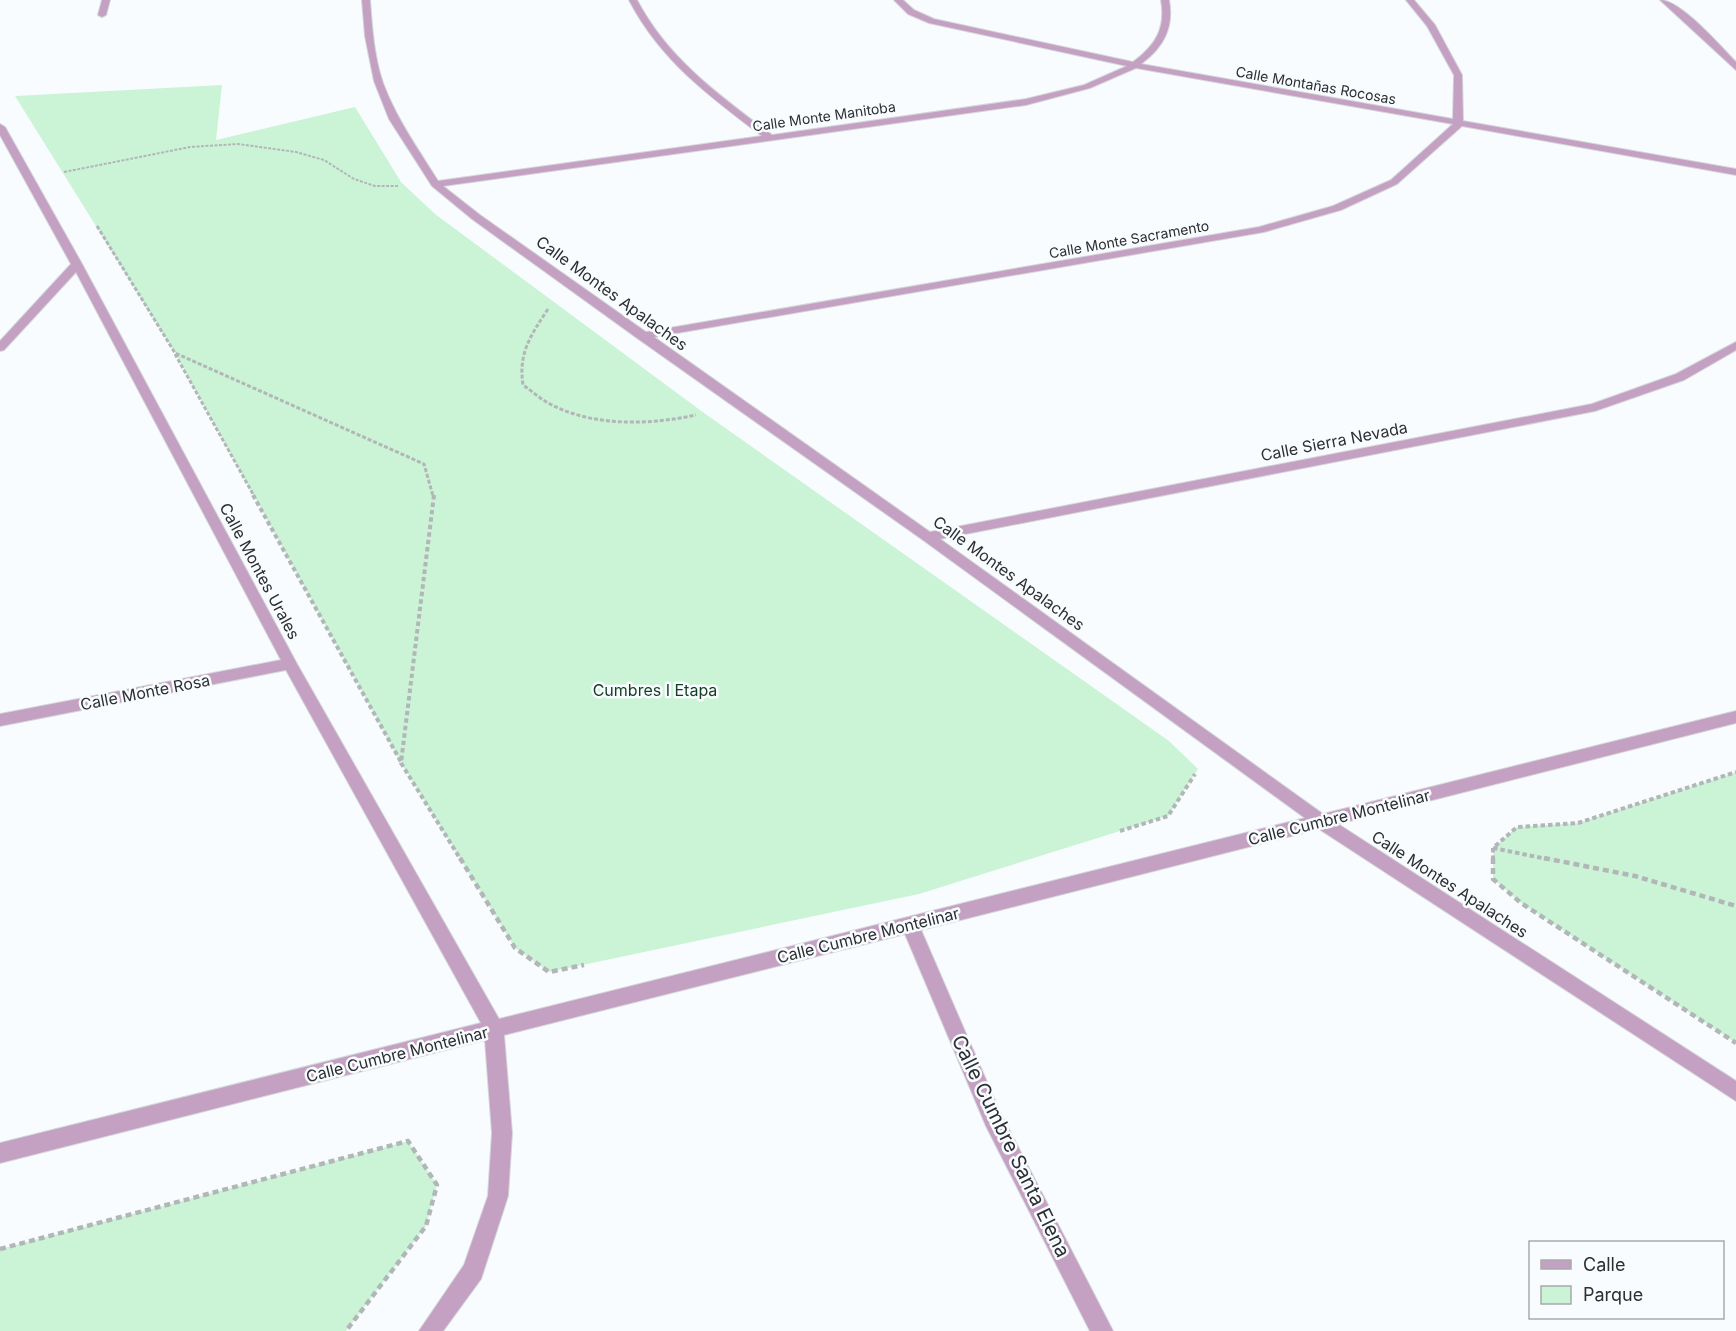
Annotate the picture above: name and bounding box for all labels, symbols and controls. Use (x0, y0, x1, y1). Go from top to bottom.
street label: Calle Montañas Rocosas (1235, 63, 1397, 107)
street label: Calle Monte Manitoba (751, 98, 897, 134)
street label: Calle Monte Sacramento (1048, 217, 1210, 261)
street label: Calle Montes Apalaches (532, 231, 692, 355)
street label: Calle Sierra Nevada (1259, 417, 1409, 465)
street label: Calle Montes Urales (216, 499, 304, 643)
street label: Calle Montes Apalaches (929, 511, 1089, 635)
street label: Calle Monte Rosa (78, 670, 212, 714)
park label: Cumbres I Etapa (593, 680, 717, 700)
street label: Calle Cumbre Montelinar (1246, 785, 1432, 849)
street label: Calle Montes Apalaches (1368, 826, 1532, 942)
street label: Calle Cumbre Montelinar (775, 903, 961, 967)
street label: Calle Cumbre Montelinar (304, 1022, 490, 1086)
street label: Calle Cumbre Santa Elena (947, 1031, 1075, 1261)
legend (1529, 1241, 1724, 1319)
text: Calle (1583, 1254, 1625, 1275)
text: Parque (1583, 1284, 1643, 1305)

